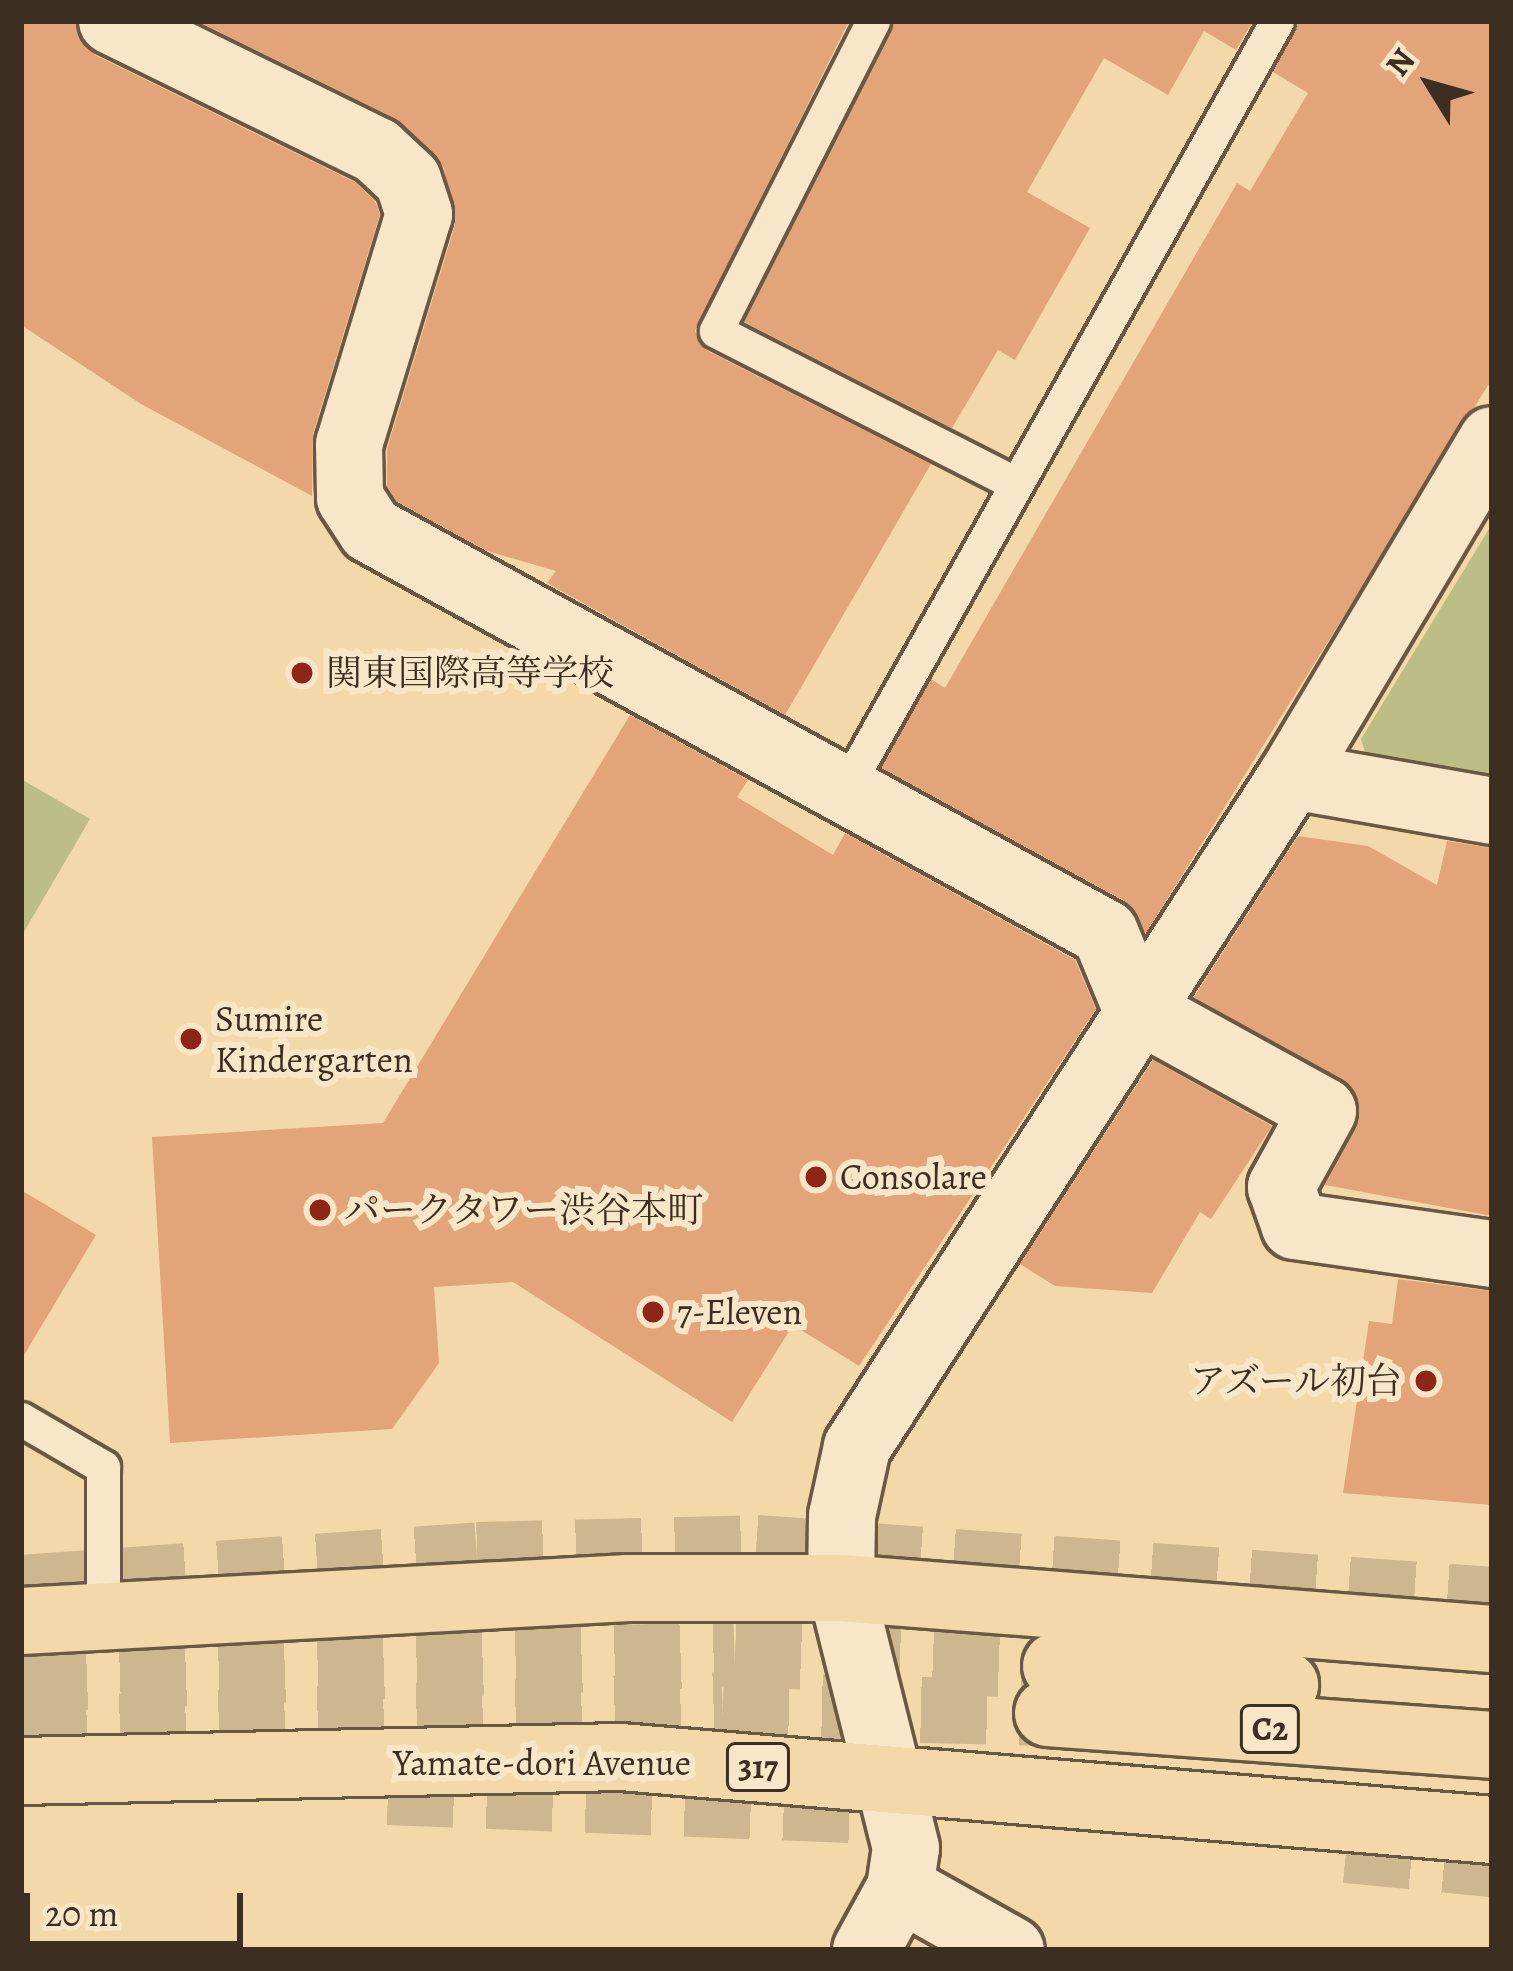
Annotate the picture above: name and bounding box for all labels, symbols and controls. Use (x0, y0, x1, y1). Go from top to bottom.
north arrow (1369, 24, 1489, 144)
text: N (1375, 39, 1425, 85)
place label: 関東国際高等学校 (326, 651, 614, 695)
marker: 関東国際高等学校 (289, 660, 315, 686)
place label: Sumire Kindergarten (215, 996, 413, 1081)
marker: Sumire Kindergarten (178, 1026, 204, 1052)
place label: Consolare (840, 1155, 987, 1199)
marker: Consolare (803, 1164, 829, 1190)
place label: パークタワー渋谷本町 (344, 1188, 704, 1232)
marker: パークタワー渋谷本町 (307, 1197, 333, 1223)
place label: 7-Eleven (677, 1290, 802, 1334)
marker: 7-Eleven (640, 1299, 666, 1325)
place label: アズール初台 (1188, 1359, 1402, 1403)
marker: アズール初台 (1413, 1368, 1439, 1394)
road number: C2 (1237, 1702, 1303, 1756)
road number: 317 (725, 1740, 791, 1794)
street label: Yamate-dori Avenue (393, 1741, 691, 1785)
scale bar (30, 1869, 249, 1943)
text: 20 m (45, 1889, 118, 1938)

